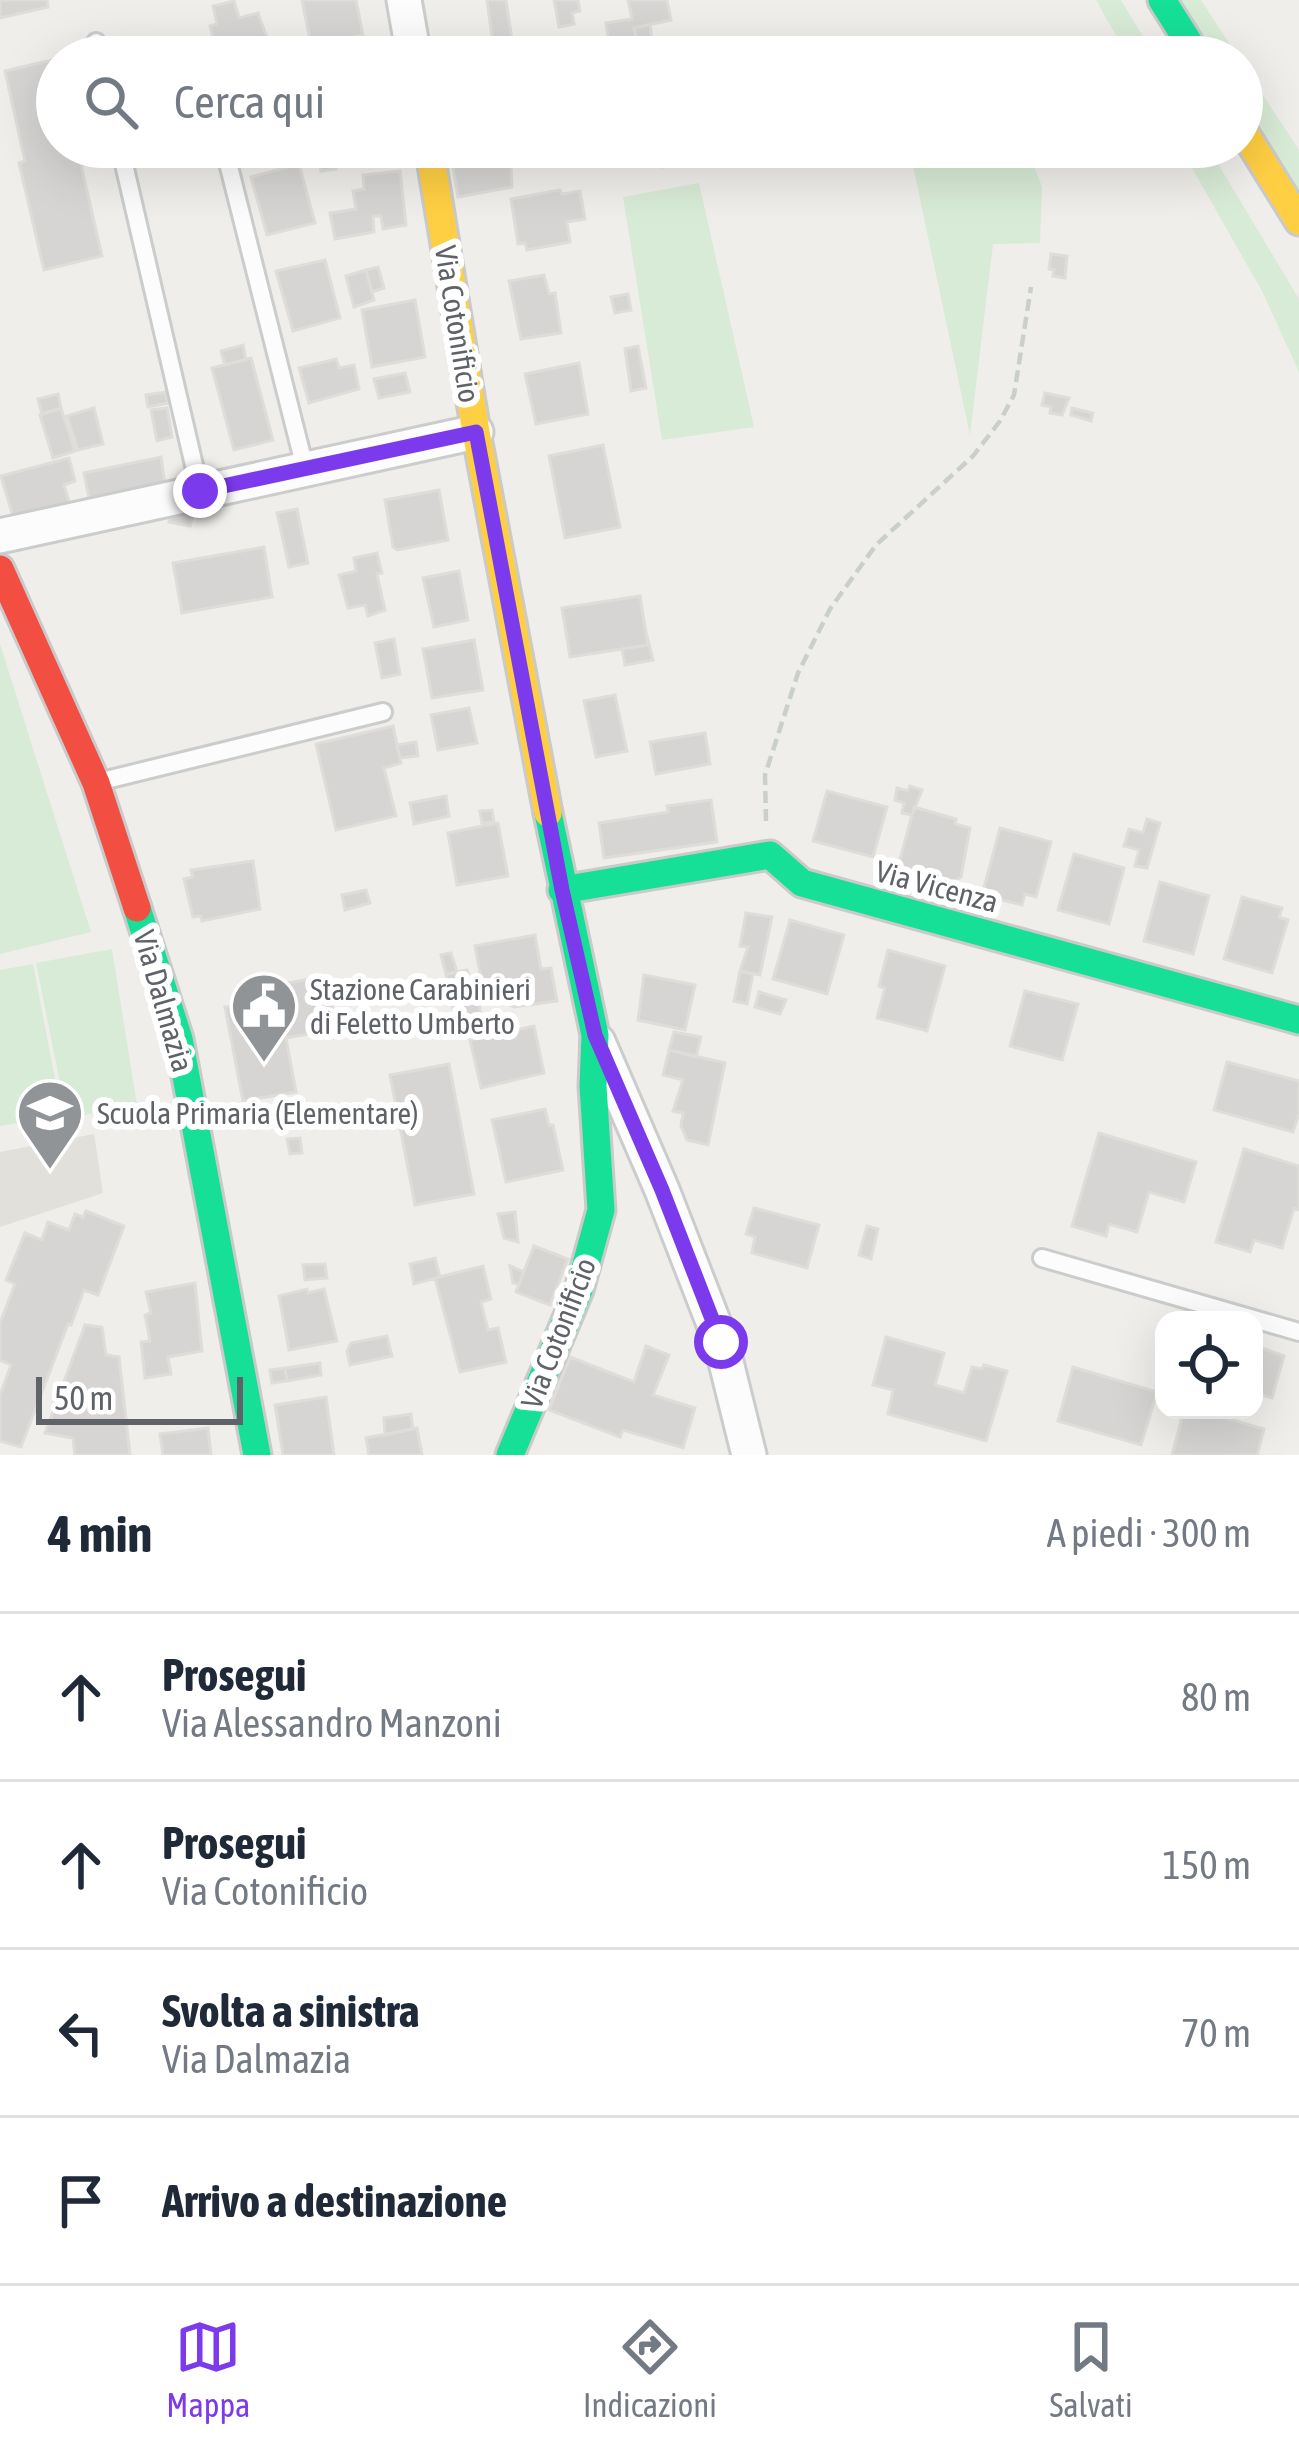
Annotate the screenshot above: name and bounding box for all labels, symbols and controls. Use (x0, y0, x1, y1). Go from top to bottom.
search box (36, 36, 1263, 168)
icon: search (78, 69, 144, 135)
text: Cerca qui (174, 76, 325, 128)
street label: Via Cotonificio (429, 243, 487, 405)
route end (173, 464, 227, 518)
street label: Via Vicenza (872, 853, 1002, 919)
street label: Via Dalmazia (128, 926, 200, 1076)
public building icon: Stazione Carabinieri di Feletto Umberto (229, 971, 299, 1065)
place label: Stazione Carabinieri di Feletto Umberto (310, 972, 531, 1040)
school or university icon: Scuola Primaria (Elementare) (15, 1078, 85, 1172)
place label: Scuola Primaria (Elementare) (97, 1096, 418, 1130)
street label: Via Cotonificio (514, 1253, 602, 1413)
map controls (1155, 1311, 1263, 1419)
button: locate (1155, 1311, 1263, 1419)
route start (694, 1315, 748, 1369)
scale bar (36, 1371, 243, 1424)
text: 50 m (54, 1379, 113, 1417)
text: 4 min (48, 1504, 152, 1563)
text: A piedi · 300 m (1047, 1511, 1251, 1555)
text: Prosegui (162, 1649, 306, 1701)
icon: ahead (48, 1664, 114, 1730)
text: 80 m (1181, 1675, 1251, 1719)
text: Via Alessandro Manzoni (162, 1701, 502, 1745)
text: Prosegui (162, 1817, 306, 1869)
icon: ahead (48, 1832, 114, 1898)
text: 150 m (1163, 1843, 1251, 1887)
text: Via Cotonificio (162, 1869, 368, 1913)
text: Svolta a sinistra (162, 1985, 419, 2037)
icon: left (48, 2000, 114, 2066)
text: 70 m (1181, 2011, 1251, 2055)
text: Via Dalmazia (162, 2037, 351, 2081)
icon: arrive (48, 2168, 114, 2234)
text: Arrivo a destinazione (162, 2175, 507, 2227)
tab: Mappa (166, 2314, 250, 2424)
tab: Indicazioni (583, 2314, 717, 2424)
tab: Salvati (1049, 2314, 1133, 2424)

